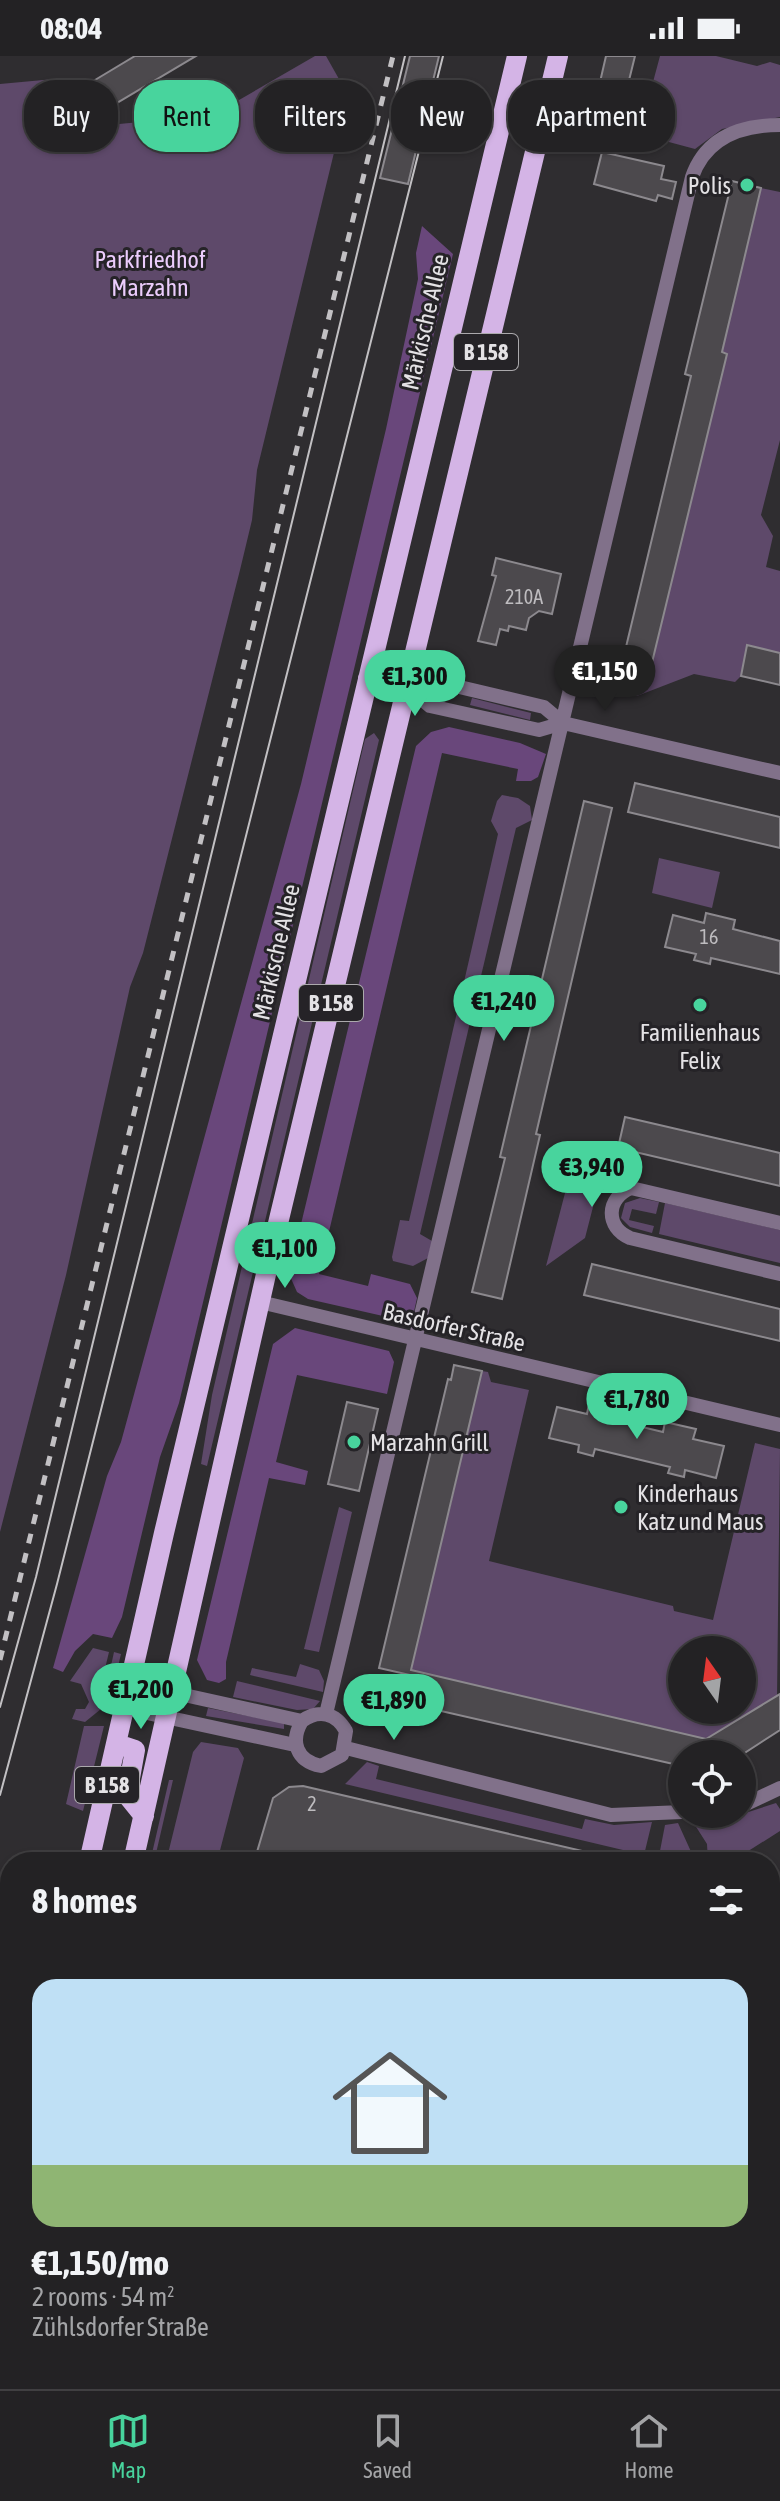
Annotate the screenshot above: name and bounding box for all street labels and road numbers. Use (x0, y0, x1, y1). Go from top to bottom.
street label: Märkische Allee (396, 251, 454, 393)
road number: B 158 (454, 334, 518, 370)
street label: Märkische Allee (247, 881, 305, 1023)
road number: B 158 (299, 985, 363, 1021)
street label: Basdorfer Straße (380, 1298, 528, 1356)
road number: B 158 (75, 1767, 139, 1803)

